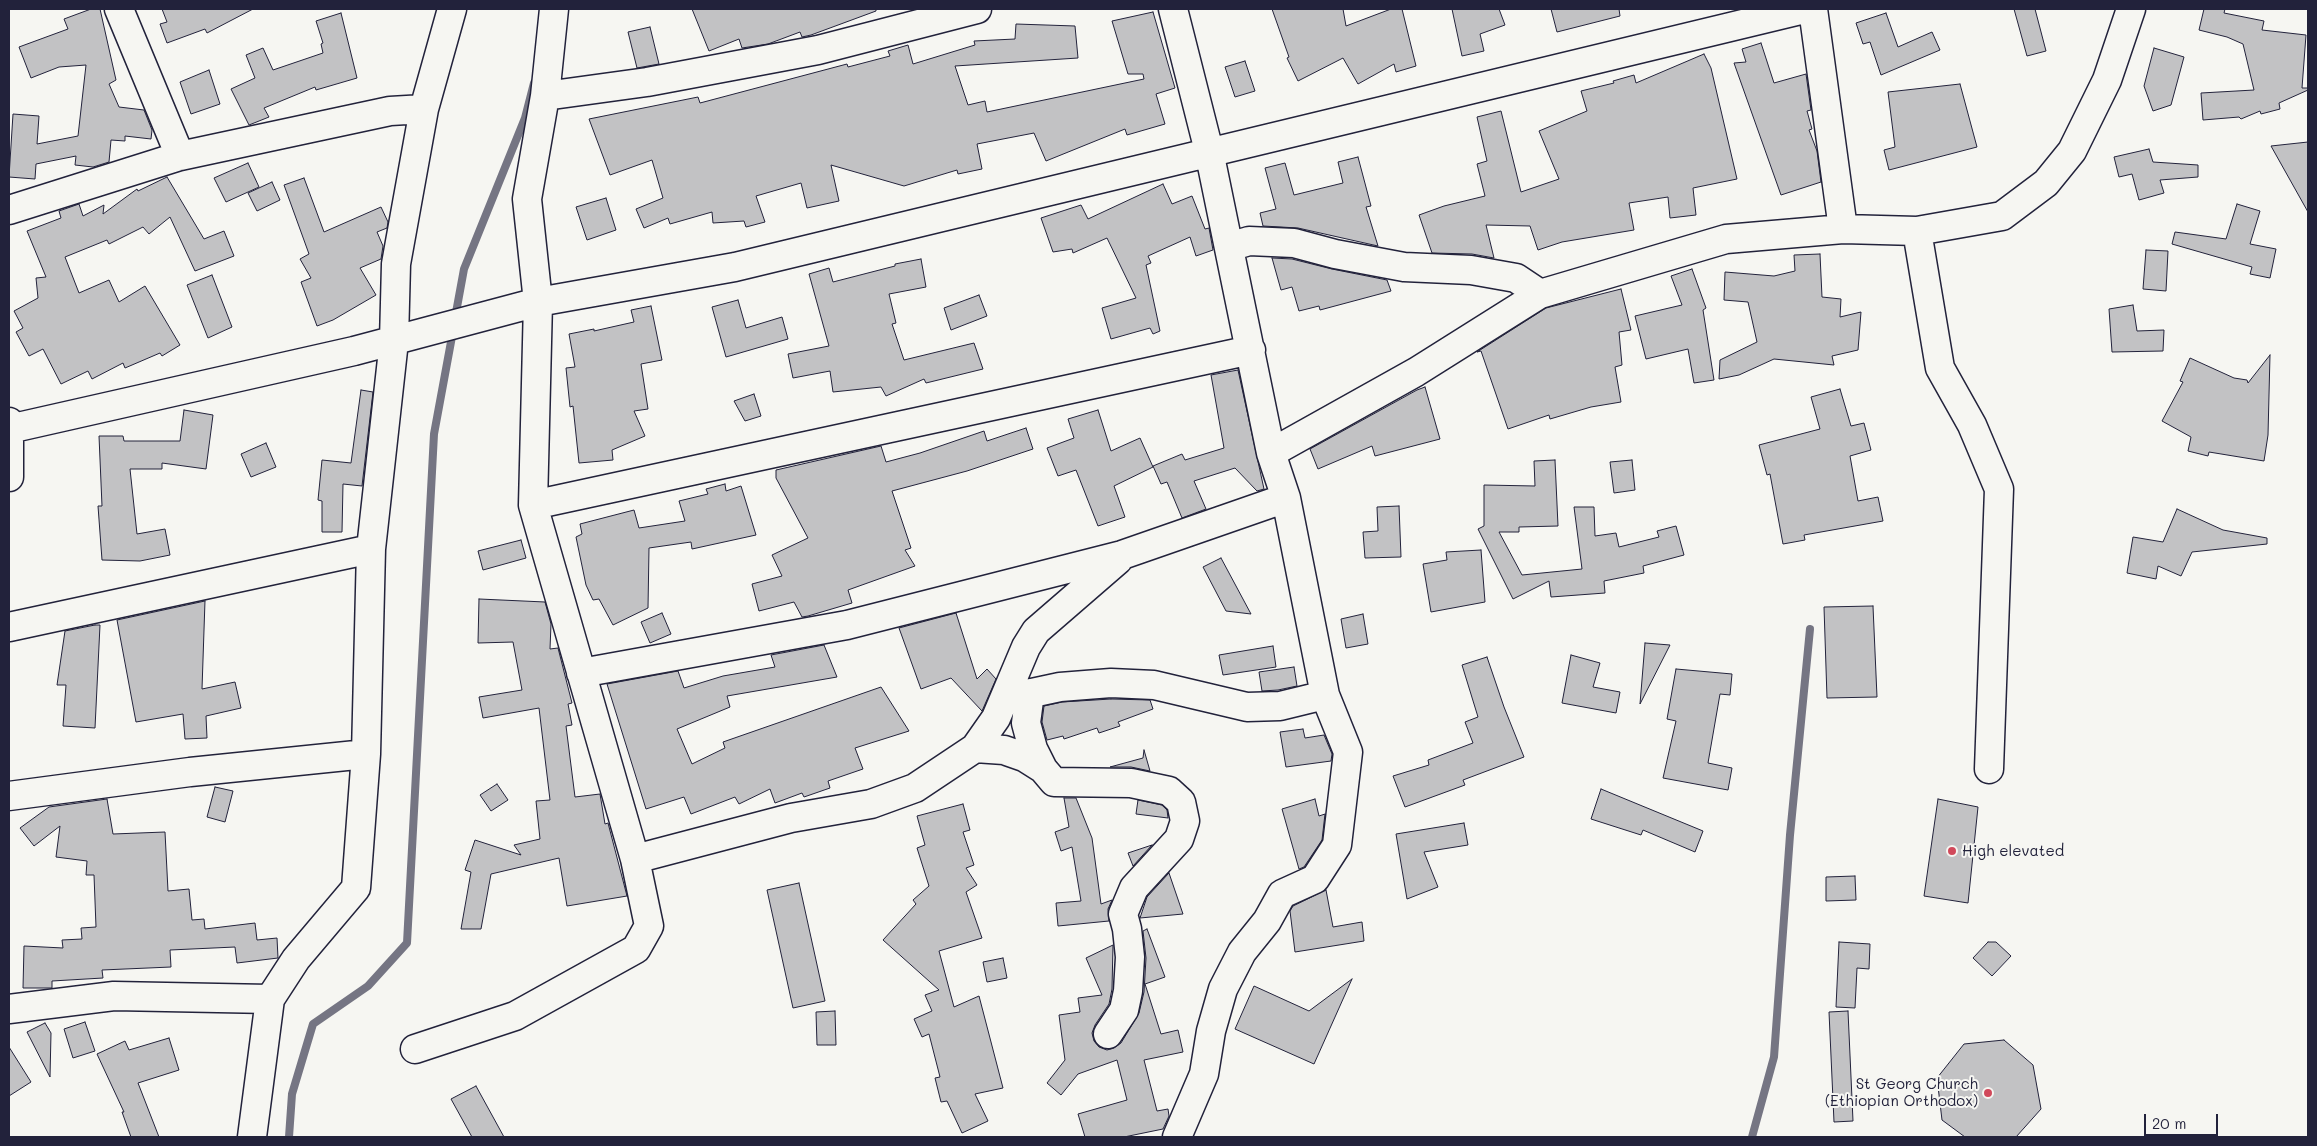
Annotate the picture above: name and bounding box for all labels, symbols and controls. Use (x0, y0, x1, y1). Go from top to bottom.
place label: High elevated (1962, 842, 2064, 860)
marker: High elevated (1946, 845, 1958, 857)
place label: St Georg Church (Ethiopian Orthodox) (1825, 1075, 1978, 1110)
marker: St Georg Church (Ethiopian Orthodox) (1982, 1087, 1994, 1099)
scale bar (2147, 1104, 2221, 1136)
text: 20 m (2152, 1113, 2186, 1133)

